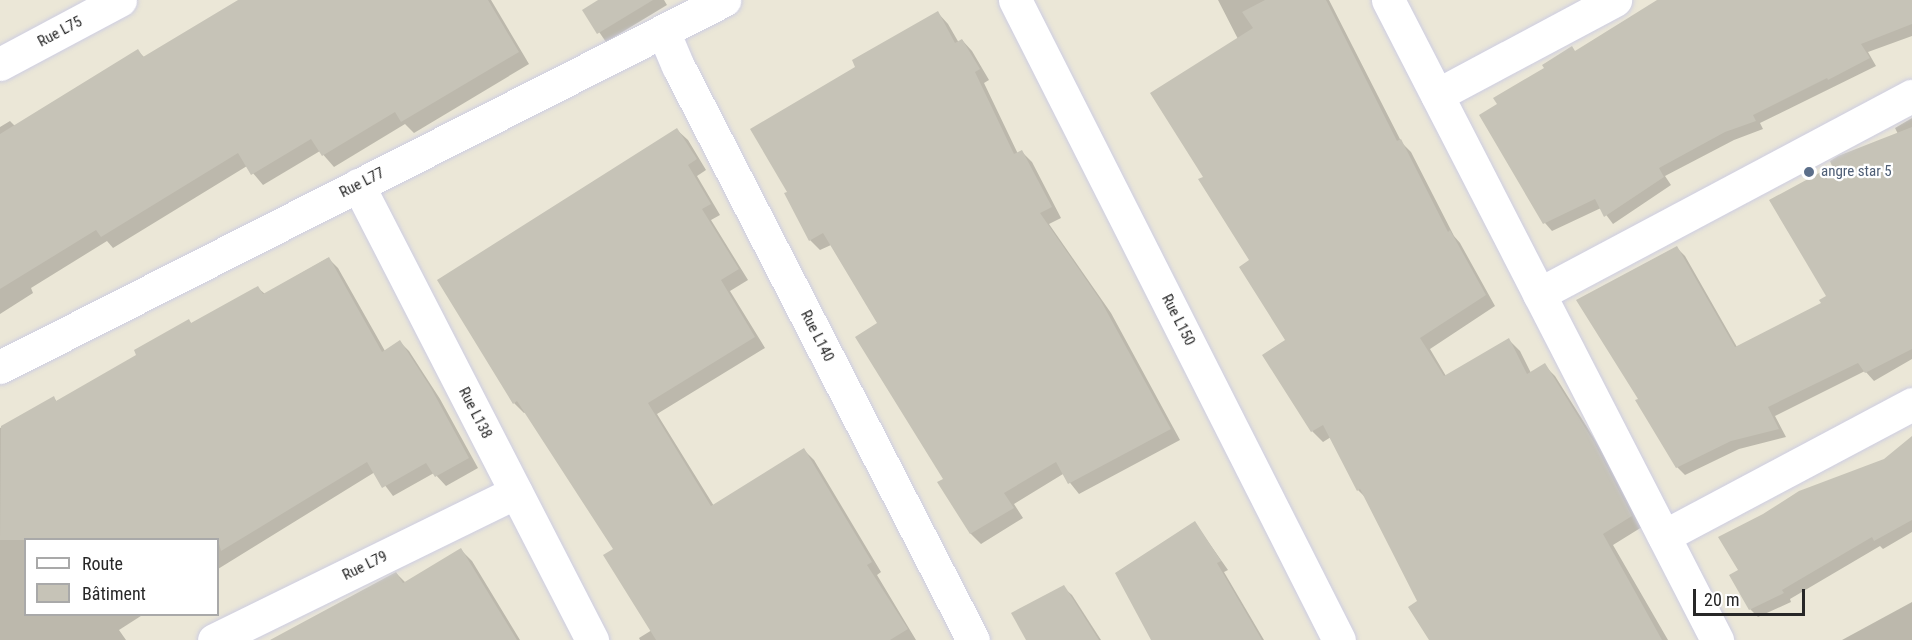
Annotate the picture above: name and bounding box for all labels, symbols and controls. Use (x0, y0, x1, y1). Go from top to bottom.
street label: Rue L75 (35, 13, 85, 51)
place label: angre star 5 (1821, 163, 1892, 181)
street label: Rue L77 (337, 164, 387, 202)
marker: angre star 5 (1802, 165, 1816, 179)
street label: Rue L150 (1157, 291, 1199, 349)
street label: Rue L140 (796, 307, 838, 365)
street label: Rue L138 (454, 384, 496, 442)
legend (24, 538, 219, 616)
street label: Rue L79 (340, 547, 390, 585)
text: Route (82, 553, 123, 574)
scale bar (1696, 577, 1808, 615)
text: Bâtiment (82, 583, 146, 604)
text: 20 m (1704, 589, 1739, 610)

